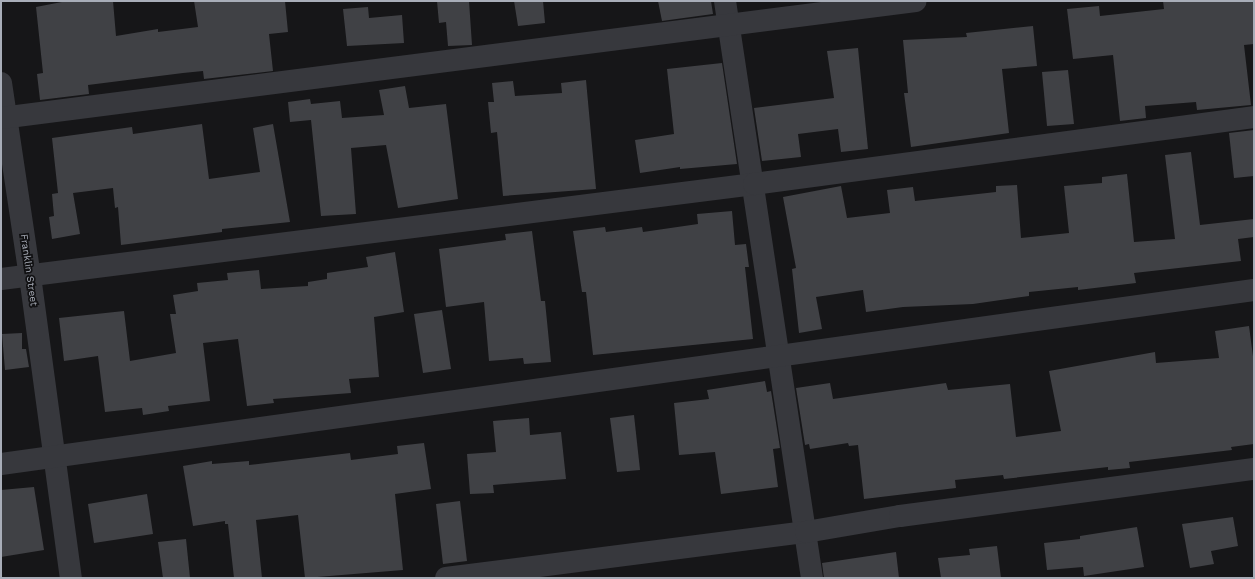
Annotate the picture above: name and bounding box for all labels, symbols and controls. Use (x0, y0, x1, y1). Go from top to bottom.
street label: Franklin Street (18, 233, 40, 307)

